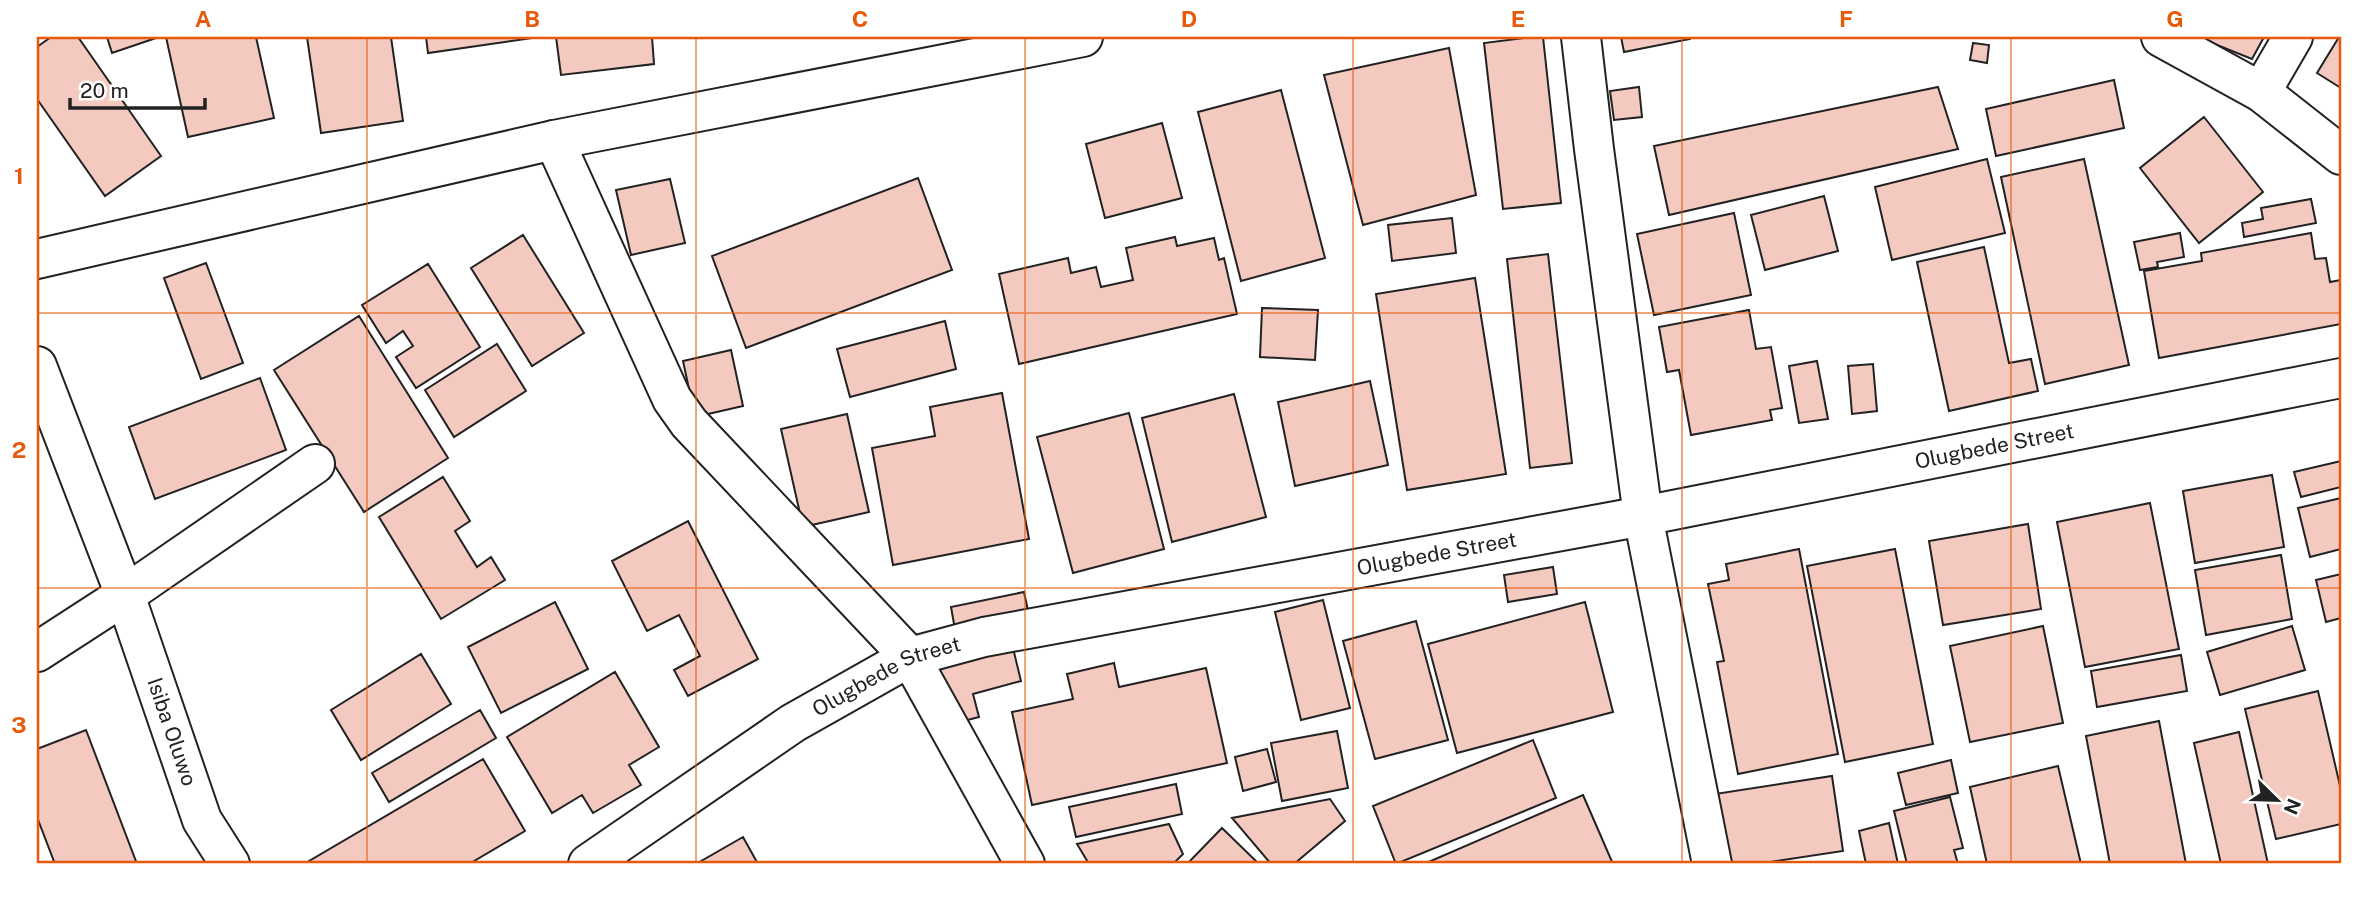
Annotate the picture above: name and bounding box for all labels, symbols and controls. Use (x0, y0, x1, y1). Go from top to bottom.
text: A (195, 5, 212, 32)
text: B (524, 5, 540, 32)
text: C (852, 5, 868, 32)
text: D (1181, 5, 1197, 32)
text: E (1511, 5, 1525, 32)
text: F (1839, 5, 1853, 32)
text: G (2166, 5, 2184, 32)
scale bar (70, 66, 205, 110)
text: 20 m (80, 78, 129, 103)
text: 1 (14, 162, 24, 189)
street label: Olugbede Street (1913, 418, 2076, 474)
text: 2 (12, 436, 26, 463)
street label: Olugbede Street (1355, 526, 1518, 580)
street label: Olugbede Street (808, 631, 963, 722)
street label: Isiba Oluwo (142, 674, 202, 789)
text: 3 (11, 711, 27, 738)
north arrow (2242, 764, 2312, 834)
text: N (2280, 796, 2306, 818)

